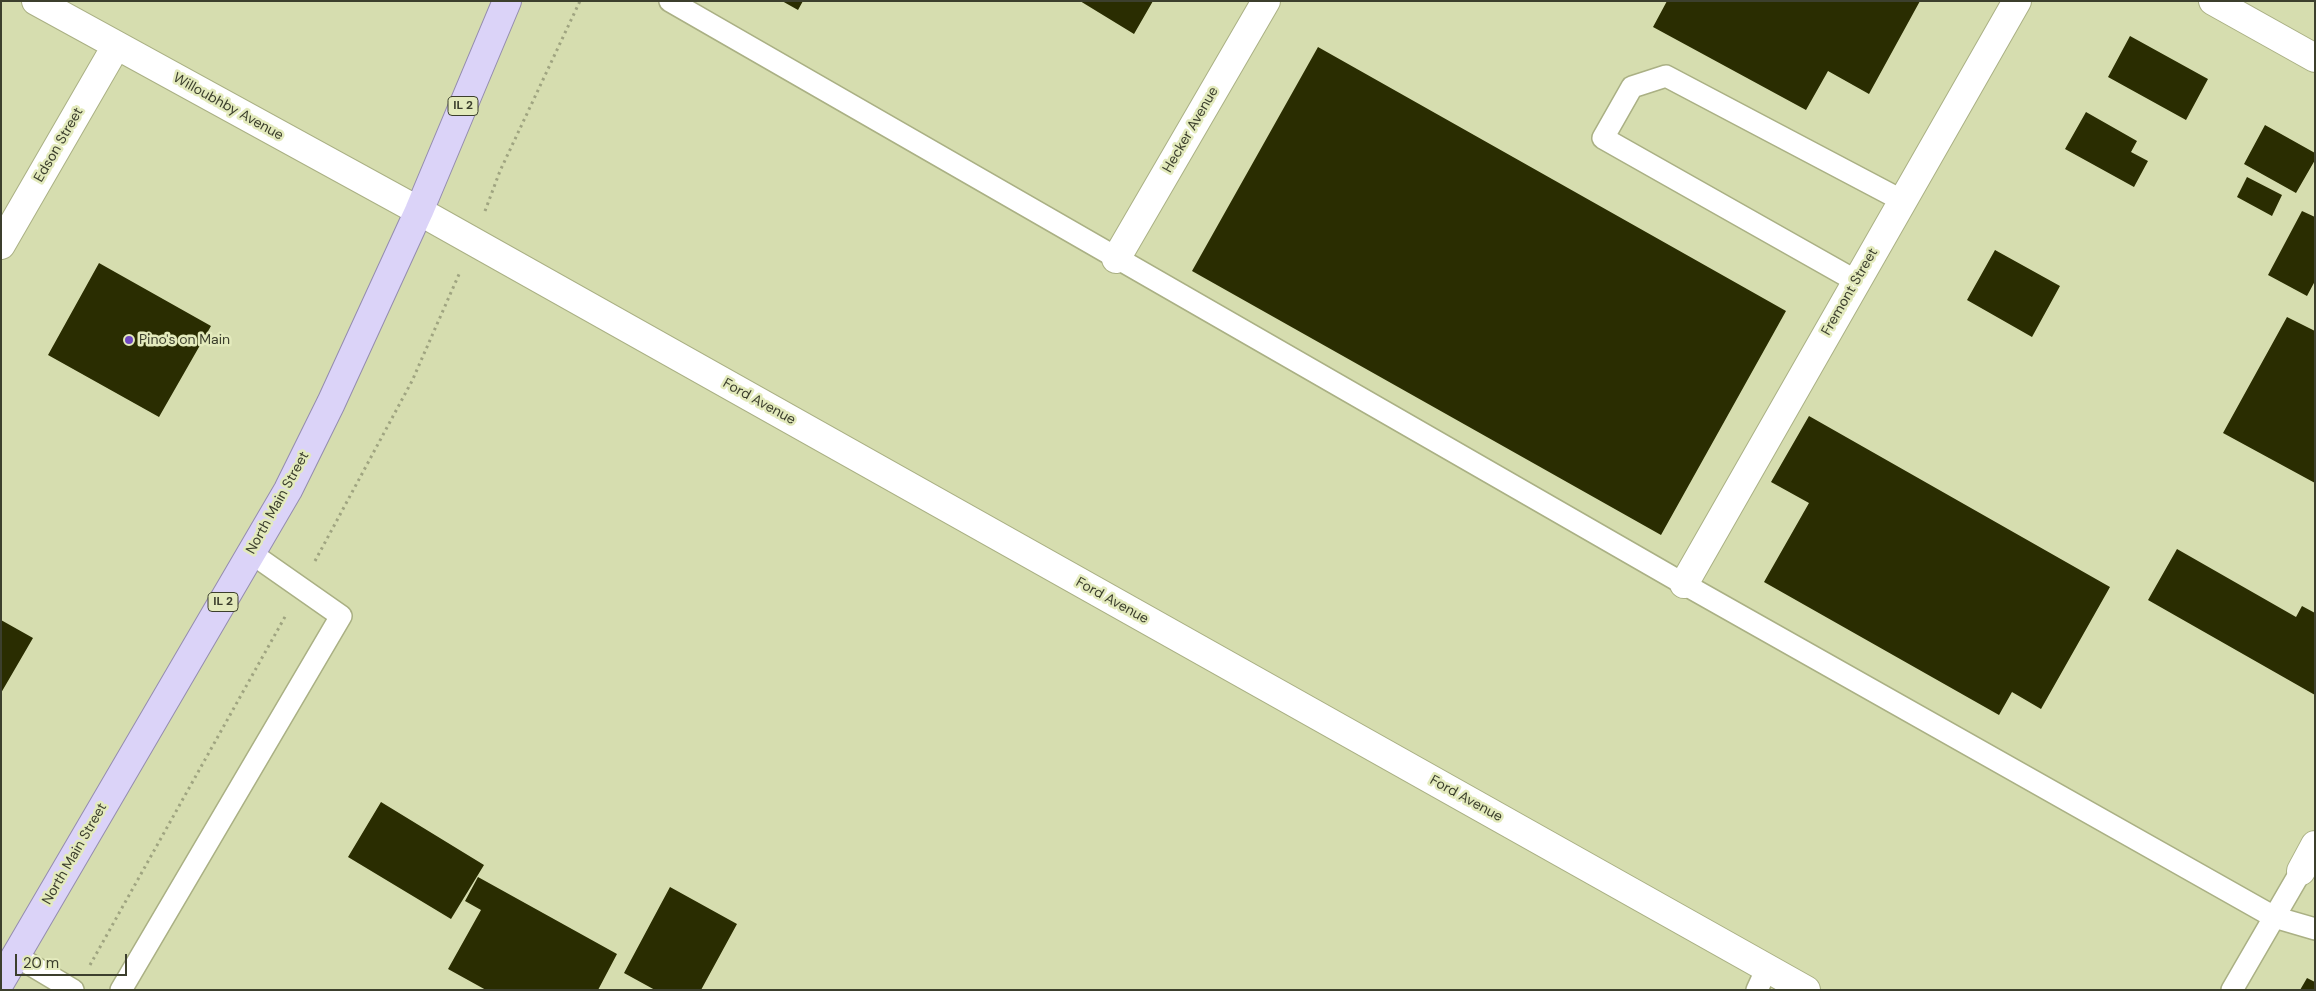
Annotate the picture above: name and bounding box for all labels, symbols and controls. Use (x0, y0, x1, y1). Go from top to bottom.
street label: Willoubhby Avenue (170, 70, 286, 144)
street label: Hecker Avenue (1160, 84, 1222, 176)
road number: IL 2 (448, 96, 478, 115)
street label: Edson Street (31, 105, 87, 185)
street label: Fremont Street (1818, 245, 1882, 339)
place label: Pino's on Main (139, 332, 230, 348)
marker: Pino's on Main (123, 334, 135, 346)
street label: Ford Avenue (720, 375, 798, 429)
street label: North Main Street (243, 449, 313, 557)
street label: Ford Avenue (1073, 574, 1151, 628)
road number: IL 2 (208, 592, 238, 612)
street label: Ford Avenue (1427, 772, 1505, 826)
street label: North Main Street (39, 800, 111, 908)
scale bar (18, 944, 130, 976)
text: 20 m (23, 953, 59, 973)

